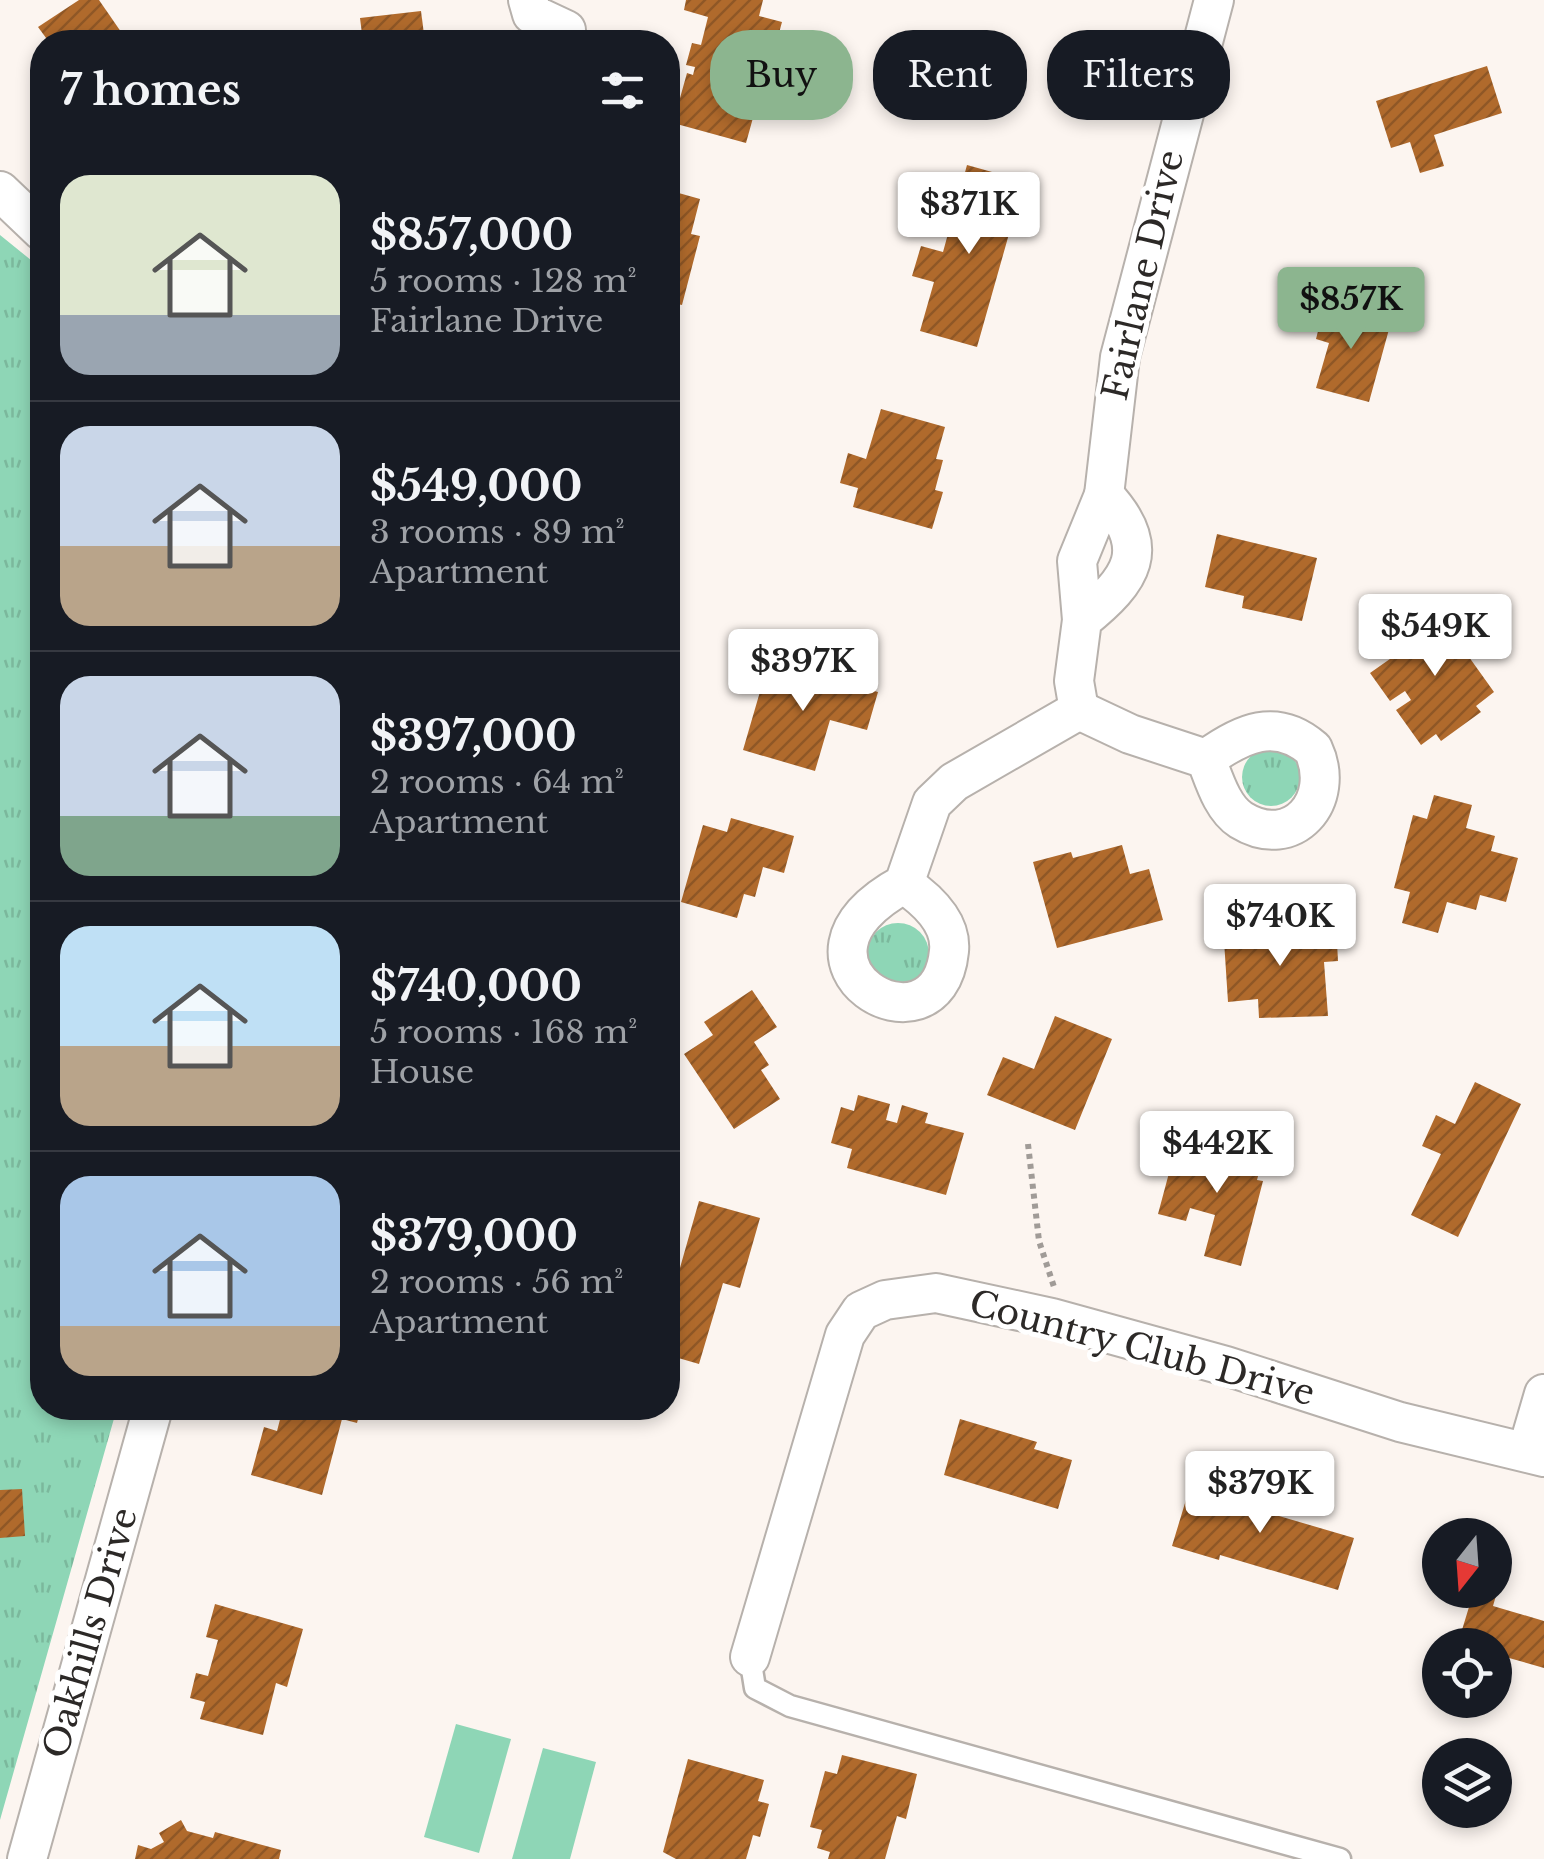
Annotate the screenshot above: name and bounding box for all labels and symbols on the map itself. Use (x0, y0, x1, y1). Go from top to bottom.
street label: Fairlane Drive (1093, 146, 1192, 404)
pin: $371K (899, 172, 1039, 257)
pin: $857K (1281, 267, 1421, 352)
pin: $549K (1365, 594, 1505, 679)
pin: $397K (733, 629, 873, 714)
pin: $740K (1210, 884, 1350, 969)
pin: $442K (1147, 1111, 1287, 1196)
street label: Country Club Drive (965, 1281, 1319, 1414)
pin: $379K (1190, 1451, 1330, 1536)
street label: Oakhills Drive (33, 1503, 146, 1763)
north arrow (1422, 1518, 1512, 1608)

